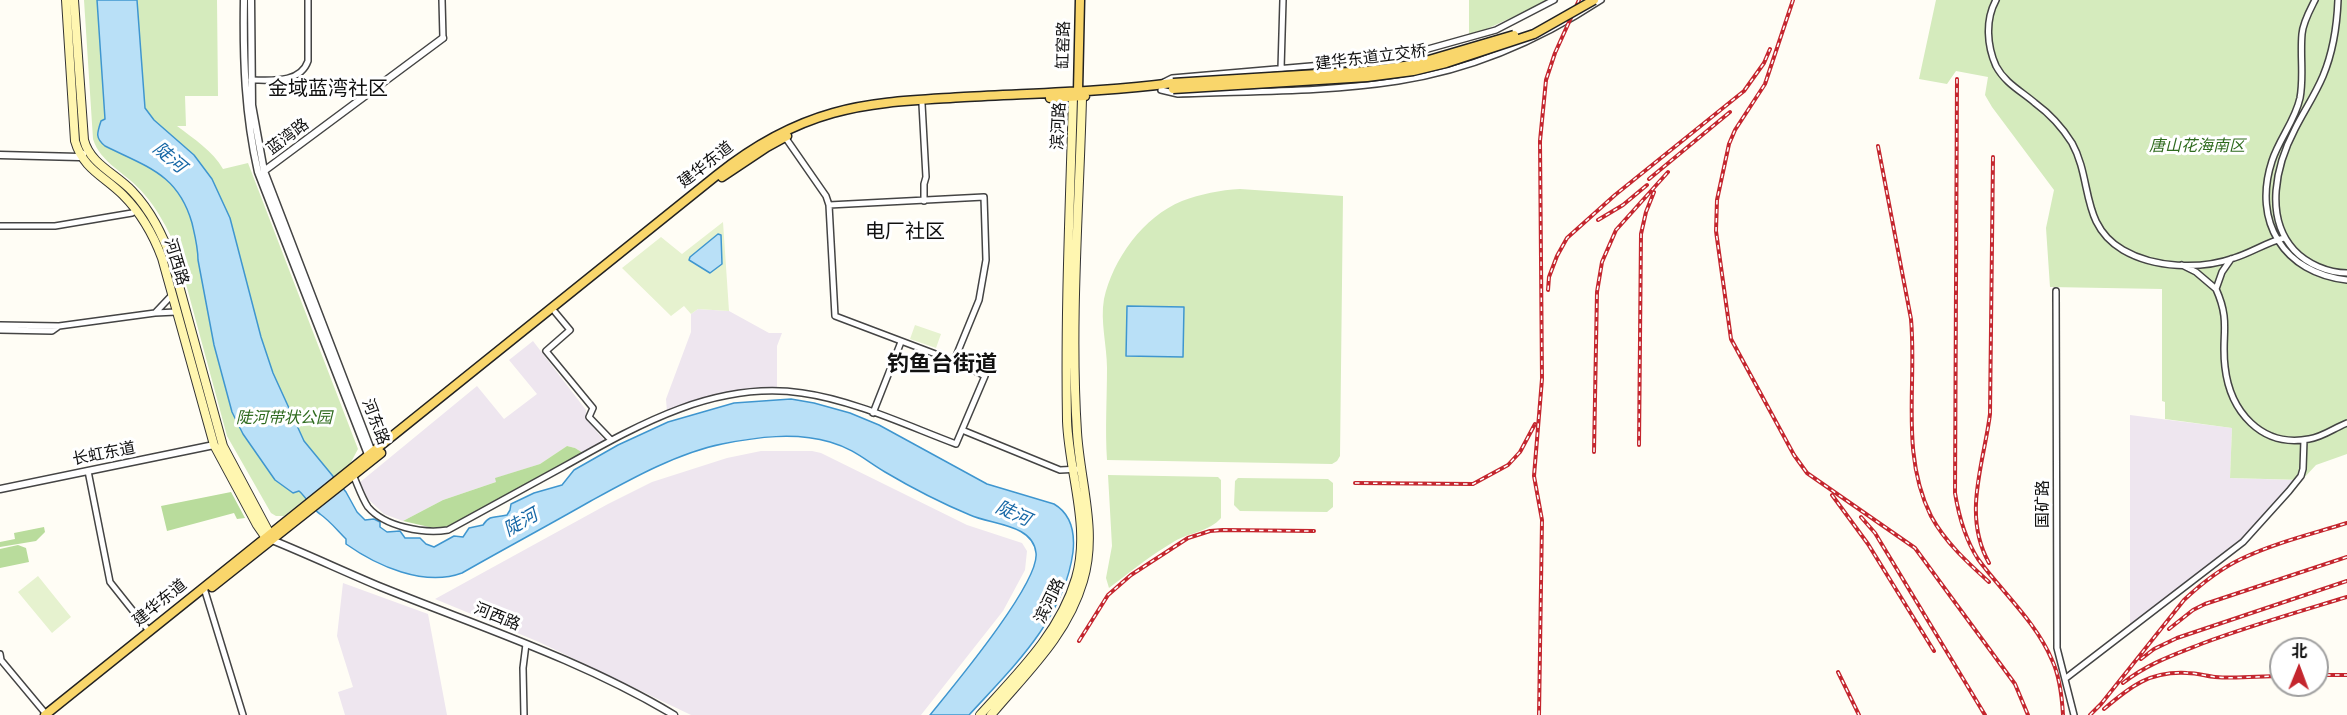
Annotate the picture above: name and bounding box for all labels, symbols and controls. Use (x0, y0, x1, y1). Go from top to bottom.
street label: 缸窑路 (1054, 21, 1074, 69)
street label: 建华东道立交桥 (1314, 42, 1428, 74)
district label: 金域蓝湾社区 (268, 77, 388, 101)
street label: 滨河路 (1048, 102, 1070, 150)
street label: 蓝湾路 (263, 115, 313, 159)
park label: 唐山花海南区 (2149, 136, 2245, 156)
water label: 陡河 (148, 138, 190, 178)
street label: 建华东道 (675, 138, 737, 192)
district label: 电厂社区 (865, 220, 945, 244)
street label: 河西路 (160, 236, 192, 288)
district label: 钓鱼台街道 (887, 352, 997, 378)
street label: 河东路 (357, 396, 393, 448)
park label: 陡河带状公园 (236, 408, 332, 428)
street label: 长虹东道 (71, 438, 137, 470)
street label: 国矿路 (2033, 480, 2053, 528)
water label: 陡河 (992, 497, 1034, 531)
water label: 陡河 (500, 505, 542, 541)
street label: 建华东道 (129, 575, 191, 631)
street label: 滨河路 (1031, 575, 1069, 627)
street label: 河西路 (471, 599, 523, 635)
north arrow (2269, 637, 2329, 697)
text: 北 (2291, 641, 2307, 661)

